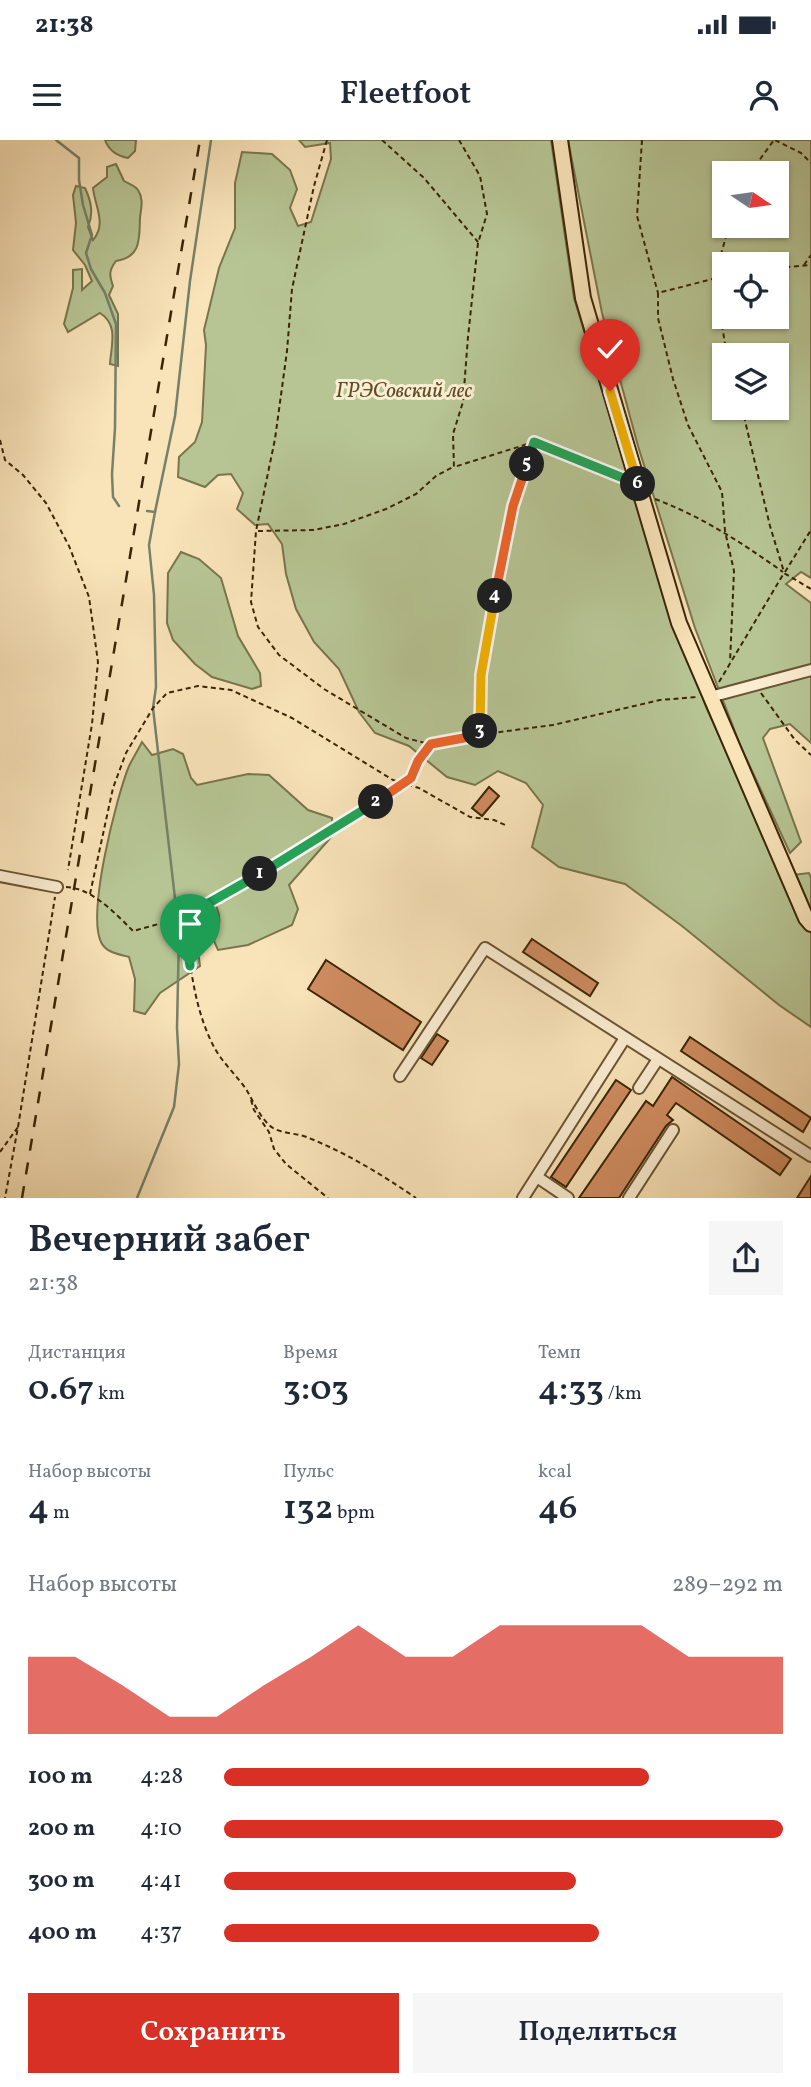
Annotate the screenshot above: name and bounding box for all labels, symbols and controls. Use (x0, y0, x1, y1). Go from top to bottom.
text: 21:38 (35, 7, 94, 43)
text: Fleetfoot (340, 73, 471, 117)
icon: menu (28, 76, 66, 114)
icon: person (745, 76, 783, 114)
north arrow (712, 161, 789, 238)
map controls (712, 161, 789, 420)
button: locate (712, 252, 789, 329)
pin (580, 319, 640, 391)
icon: check (591, 330, 629, 368)
button: layers (712, 343, 789, 420)
park label: ГРЭСовский лес (336, 377, 473, 406)
pin: 5 (510, 446, 544, 482)
text: 5 (522, 450, 531, 476)
pin: 6 (620, 466, 656, 502)
text: 6 (632, 470, 643, 496)
pin: 4 (477, 578, 512, 614)
text: 4 (489, 582, 500, 608)
pin: 3 (462, 714, 498, 748)
text: 3 (475, 717, 484, 743)
pin: 2 (358, 784, 394, 820)
text: 2 (371, 788, 380, 814)
pin: 1 (243, 856, 278, 892)
text: 1 (256, 860, 263, 886)
pin (160, 894, 220, 966)
icon: arrive (171, 905, 209, 943)
text: Вечерний забег (28, 1215, 310, 1268)
button: share (709, 1221, 783, 1295)
text: 21:38 (28, 1268, 78, 1300)
text: Дистанция (28, 1340, 126, 1366)
text: Время (283, 1340, 338, 1366)
text: Темп (538, 1340, 581, 1366)
text: 0.67 (28, 1366, 94, 1414)
text: 3:03 (283, 1366, 349, 1414)
text: 4:33 (538, 1366, 604, 1414)
text: km (94, 1381, 125, 1407)
text: /km (604, 1381, 642, 1407)
text: Набор высоты (28, 1459, 151, 1485)
text: Пульс (283, 1459, 334, 1485)
text: kcal (538, 1459, 572, 1485)
text: 4 (28, 1485, 49, 1533)
text: 132 (283, 1485, 333, 1533)
text: 46 (538, 1485, 578, 1533)
text: m (49, 1500, 70, 1526)
text: bpm (333, 1500, 375, 1526)
text: Набор высоты (28, 1569, 177, 1601)
text: 289–292 m (672, 1569, 783, 1601)
text: 100 m (28, 1761, 93, 1793)
text: 4:28 (140, 1761, 183, 1793)
text: 200 m (28, 1813, 95, 1845)
text: 4:10 (140, 1813, 182, 1845)
text: 300 m (28, 1865, 95, 1897)
text: 4:41 (140, 1865, 182, 1897)
text: 400 m (28, 1917, 97, 1949)
text: 4:37 (140, 1917, 182, 1949)
button: Сохранить (28, 1993, 399, 2073)
button: Поделиться (413, 1993, 783, 2073)

